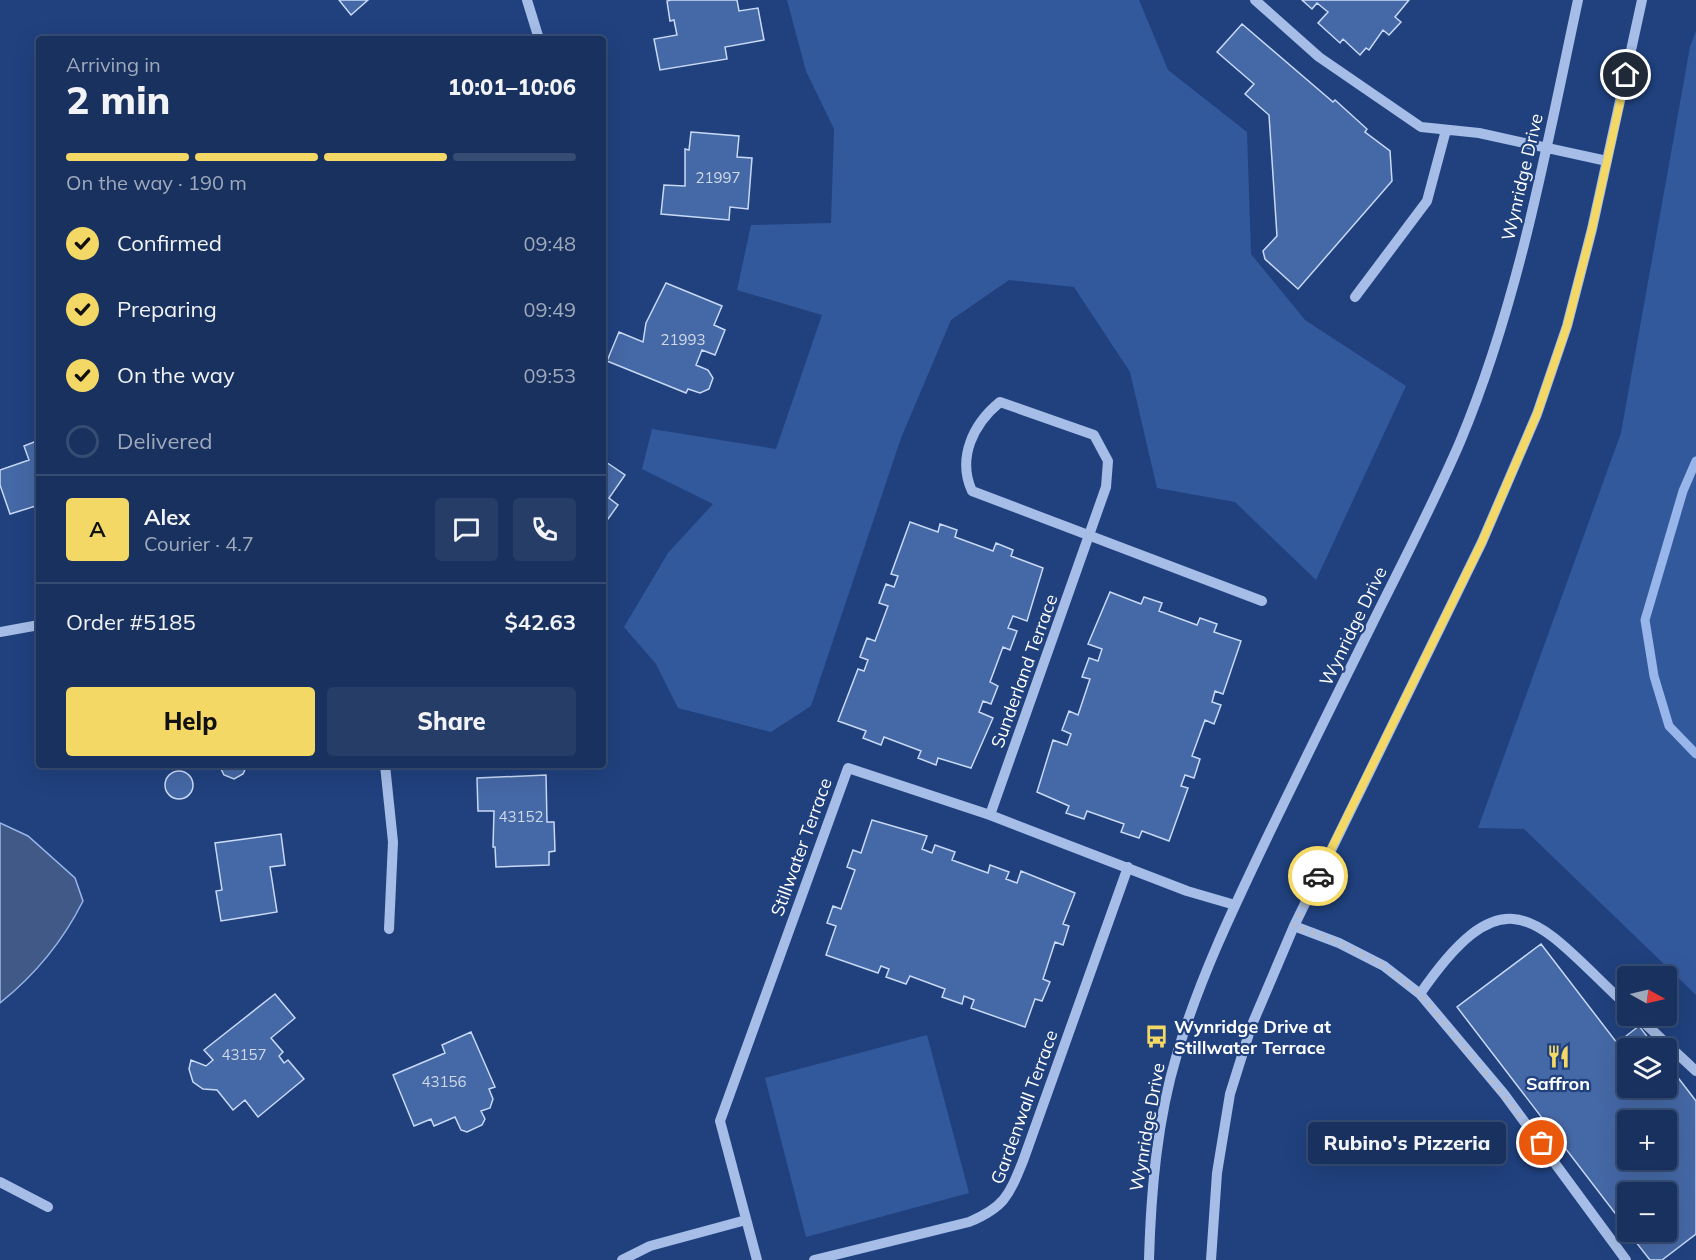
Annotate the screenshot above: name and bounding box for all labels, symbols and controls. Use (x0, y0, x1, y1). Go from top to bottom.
pin (1600, 49, 1651, 100)
text: Arriving in (66, 52, 161, 77)
icon: home (1609, 58, 1642, 91)
text: 10:01–10:06 (448, 73, 576, 101)
text: 2 min (66, 75, 171, 124)
street label: Wynridge Drive (1496, 111, 1548, 243)
house number: 21997 (695, 168, 741, 187)
text: On the way · 190 m (66, 170, 247, 195)
icon: check (66, 227, 99, 260)
text: Confirmed (117, 229, 222, 257)
text: 09:48 (523, 231, 576, 256)
icon: check (66, 293, 99, 326)
text: Preparing (117, 295, 217, 323)
text: 09:49 (523, 297, 576, 322)
house number: 21993 (660, 330, 706, 349)
icon: check (66, 359, 99, 392)
text: On the way (117, 361, 235, 389)
text: 09:53 (523, 363, 576, 388)
text: Delivered (117, 427, 212, 455)
button: chat (435, 498, 498, 561)
button: phone (513, 498, 576, 561)
text: Alex (144, 503, 190, 531)
text: A (89, 515, 106, 543)
text: Courier · 4.7 (144, 531, 254, 556)
street label: Wynridge Drive (1314, 563, 1392, 689)
street label: Sunderland Terrace (985, 591, 1063, 751)
text: Order #5185 (66, 608, 196, 636)
text: $42.63 (505, 608, 576, 636)
button: Help (66, 687, 315, 756)
button: Share (327, 687, 576, 756)
street label: Stillwater Terrace (765, 775, 837, 919)
house number: 43152 (498, 807, 544, 826)
courier (1288, 846, 1348, 906)
icon: car (1302, 860, 1335, 893)
north arrow (1617, 966, 1677, 1026)
map controls (1617, 966, 1677, 1242)
place label: Wynridge Drive at Stillwater Terrace (1174, 1015, 1331, 1059)
bus stop icon: Wynridge Drive at Stillwater Terrace (1143, 1023, 1169, 1049)
street label: Gardenwall Terrace (985, 1027, 1063, 1187)
button: layers (1617, 1038, 1677, 1098)
restaurant icon: Saffron (1545, 1044, 1571, 1070)
house number: 43157 (221, 1045, 267, 1064)
street label: Wynridge Drive (1124, 1061, 1170, 1193)
house number: 43156 (421, 1072, 467, 1091)
place label: Saffron (1526, 1072, 1590, 1095)
button: + (1617, 1110, 1677, 1170)
pin (1516, 1117, 1567, 1168)
callout: Rubino's Pizzeria (1308, 1122, 1506, 1164)
icon: bag (1525, 1126, 1558, 1159)
text: Rubino's Pizzeria (1324, 1130, 1490, 1155)
button: − (1617, 1182, 1677, 1242)

